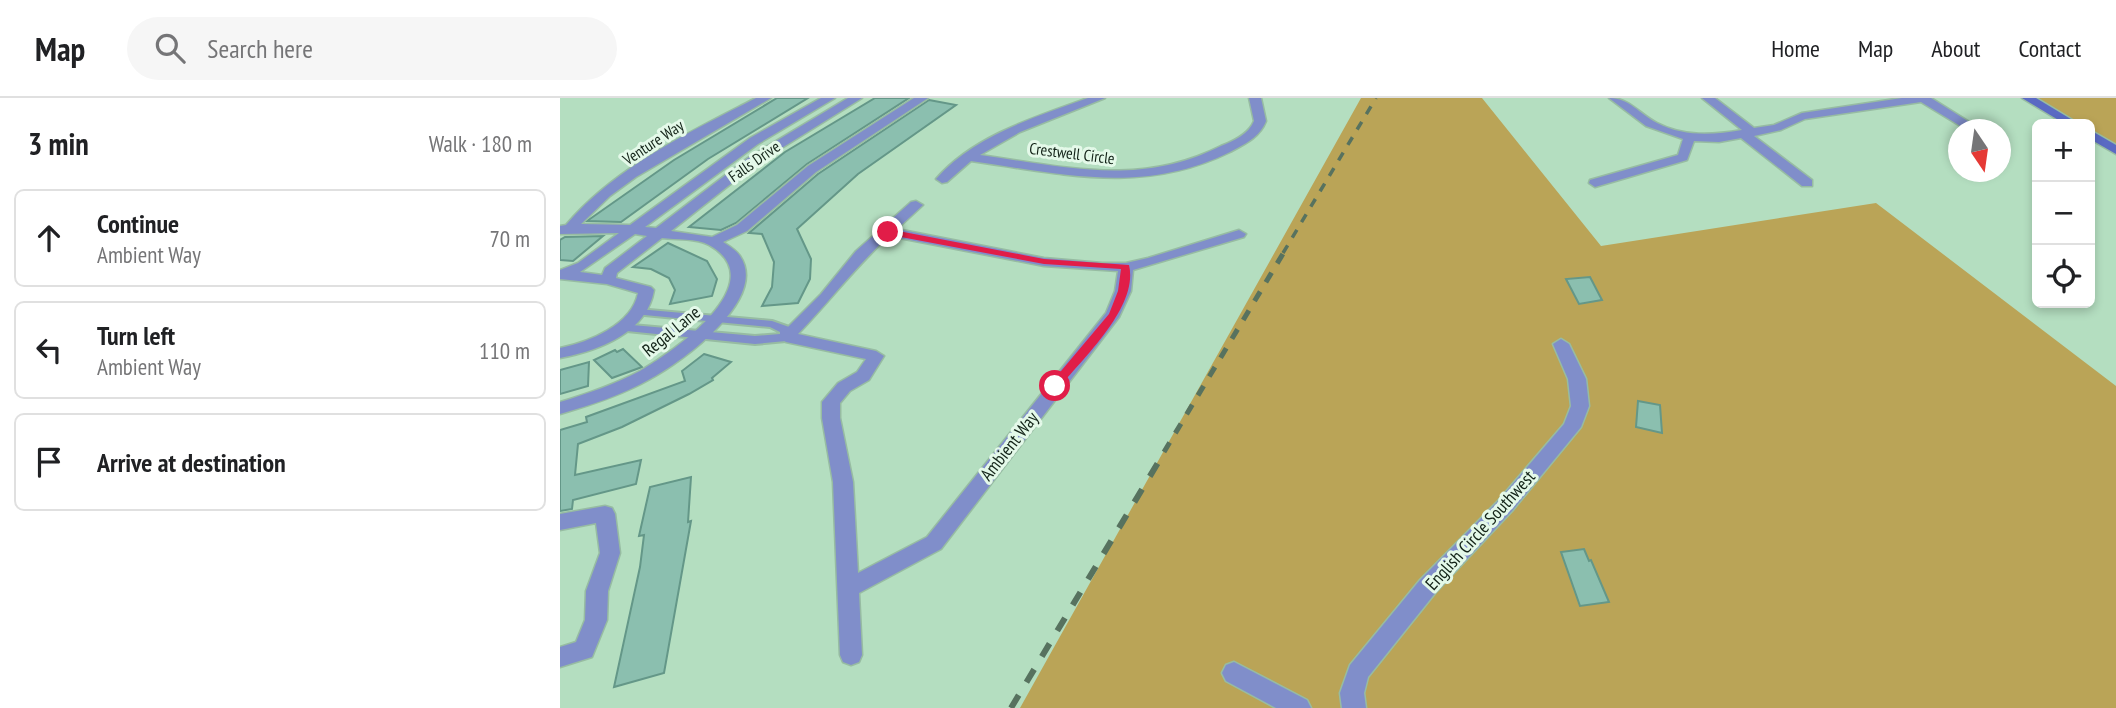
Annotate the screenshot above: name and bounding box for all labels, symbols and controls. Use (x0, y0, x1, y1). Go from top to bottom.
search box (127, 17, 617, 80)
text: Map (35, 27, 85, 70)
icon: search (151, 29, 189, 67)
text: Search here (207, 32, 313, 65)
text: Home (1771, 33, 1820, 64)
text: Map (1858, 33, 1893, 64)
text: About (1931, 33, 1980, 64)
text: Contact (2018, 33, 2081, 64)
street label: Venture Way (618, 115, 687, 170)
north arrow (1948, 119, 2011, 182)
map controls (2032, 119, 2095, 308)
button: + (2032, 119, 2095, 182)
text: 3 min (28, 124, 89, 163)
text: Walk · 180 m (429, 129, 532, 158)
street label: Falls Drive (724, 136, 784, 186)
street label: Crestwell Circle (1028, 138, 1116, 168)
button: − (2032, 182, 2095, 245)
text: Continue (97, 207, 179, 240)
route end (872, 216, 903, 247)
icon: ahead (30, 219, 68, 257)
text: 70 m (489, 224, 530, 253)
text: Ambient Way (97, 240, 201, 269)
button: locate (2032, 245, 2095, 308)
street label: Regal Lane (637, 301, 705, 361)
text: Turn left (97, 319, 175, 352)
icon: left (30, 331, 68, 369)
text: 110 m (479, 336, 530, 365)
text: Ambient Way (97, 352, 201, 381)
route start (1039, 370, 1070, 401)
street label: Ambient Way (975, 407, 1043, 485)
icon: arrive (30, 443, 68, 481)
text: Arrive at destination (97, 446, 286, 479)
street label: English Circle Southwest (1420, 465, 1540, 595)

